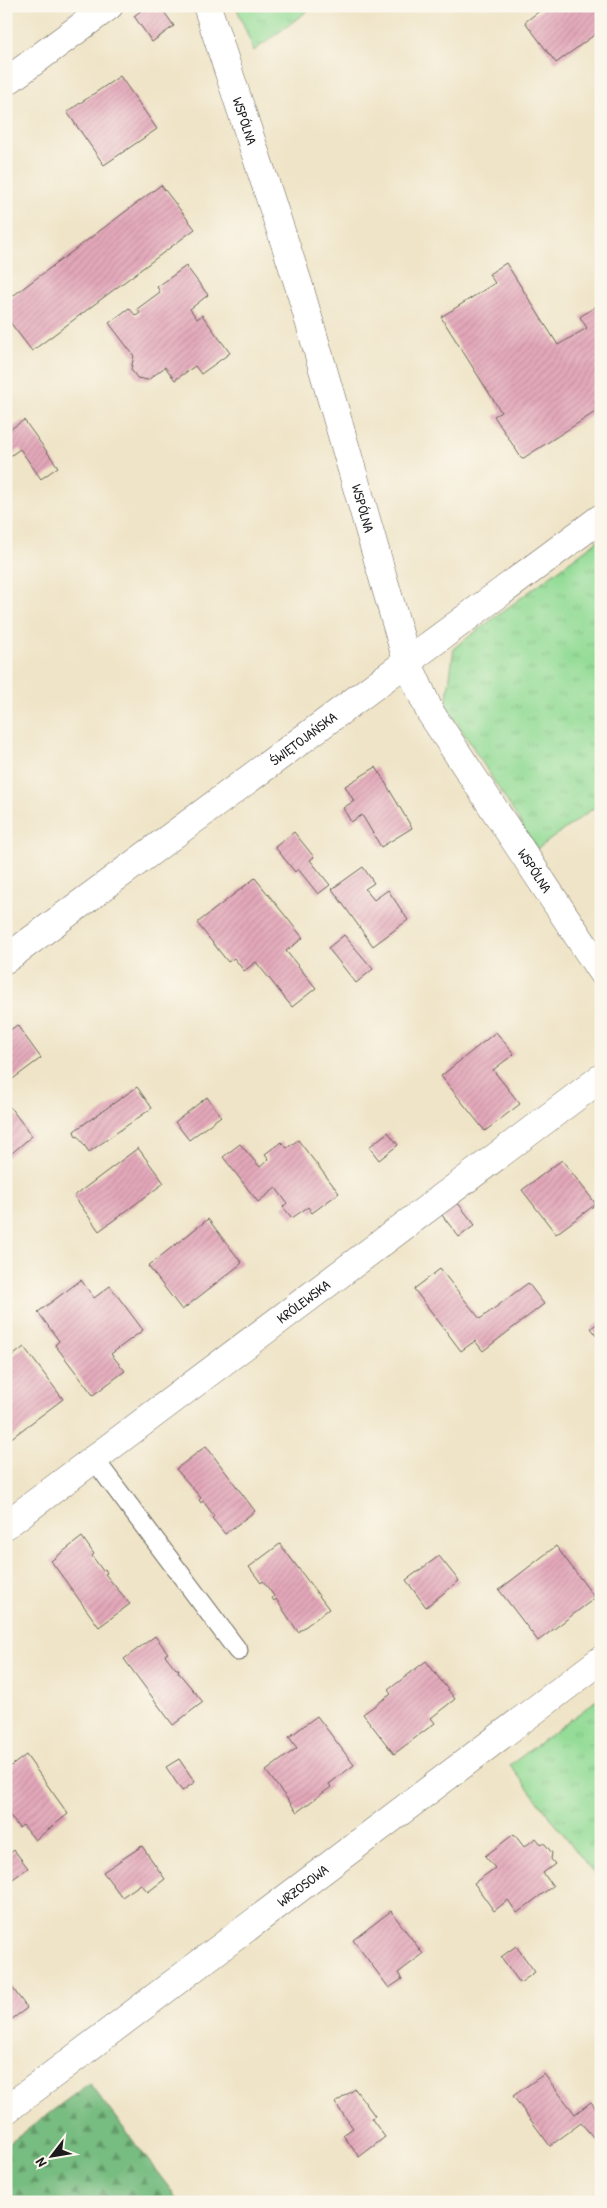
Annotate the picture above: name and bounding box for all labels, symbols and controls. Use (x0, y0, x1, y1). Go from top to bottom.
street label: WSPÓLNA (229, 95, 262, 147)
street label: WSPÓLNA (348, 482, 379, 534)
street label: ŚWIĘTOJAŃSKA (266, 707, 340, 769)
street label: WSPÓLNA (514, 845, 557, 896)
street label: KRÓLEWSKA (273, 1275, 334, 1327)
street label: WRZOSOWA (273, 1860, 332, 1911)
north arrow (28, 2130, 78, 2180)
text: N (30, 2154, 50, 2171)

